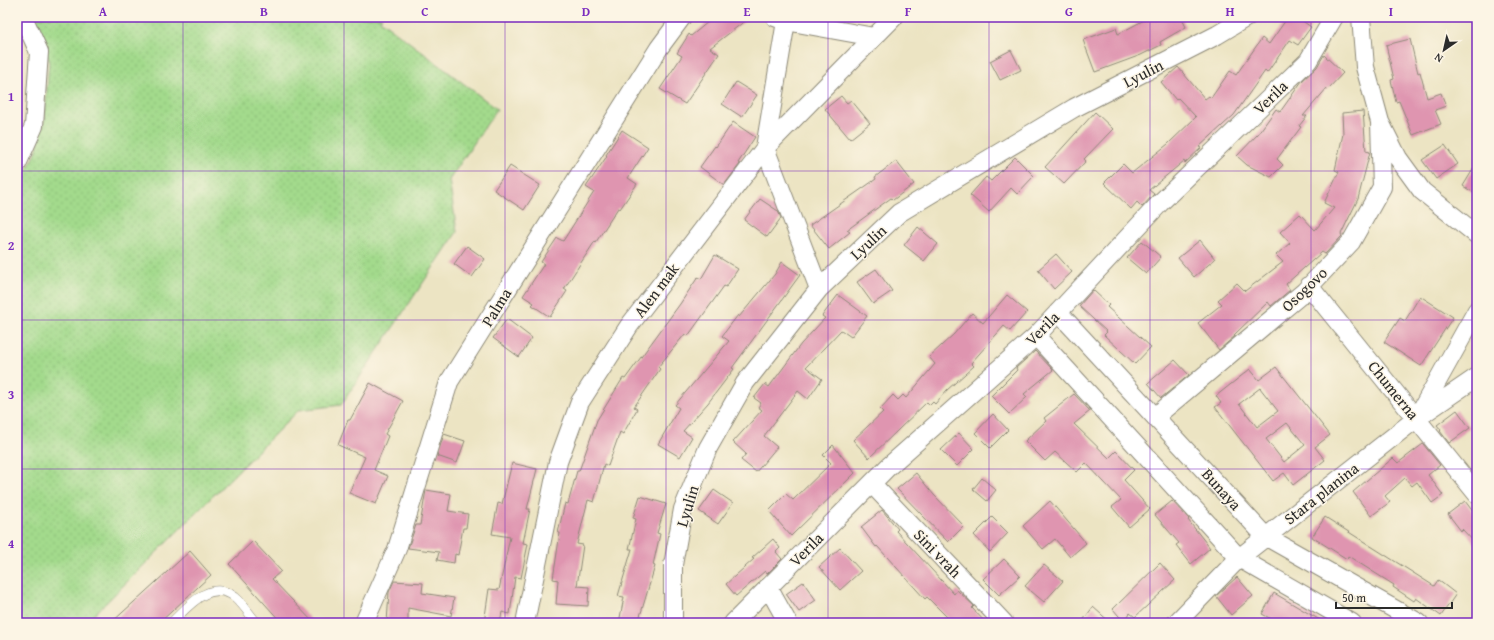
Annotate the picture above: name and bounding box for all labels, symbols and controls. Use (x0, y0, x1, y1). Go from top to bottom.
text: A (99, 2, 108, 21)
text: B (260, 2, 268, 21)
text: C (421, 2, 429, 21)
text: D (582, 2, 590, 21)
text: E (744, 2, 751, 21)
text: F (905, 2, 912, 21)
text: G (1065, 2, 1073, 21)
text: H (1225, 2, 1235, 21)
text: I (1389, 2, 1393, 21)
north arrow (1424, 30, 1464, 70)
text: N (1430, 49, 1446, 67)
street label: Lyulin (1119, 53, 1167, 93)
street label: Verila (1247, 74, 1293, 120)
text: 1 (8, 87, 14, 106)
street label: Lyulin (844, 219, 892, 265)
text: 2 (8, 236, 15, 255)
street label: Alen mak (627, 257, 685, 322)
street label: Osogovo (1276, 261, 1332, 317)
street label: Palma (475, 283, 517, 331)
street label: Verila (1019, 305, 1065, 351)
street label: Chumerna (1363, 355, 1426, 425)
text: 3 (8, 385, 14, 404)
street label: Stara planina (1278, 456, 1364, 530)
street label: Bunaya (1197, 463, 1248, 516)
street label: Lyulin (669, 482, 705, 530)
street label: Sini vrah (908, 523, 968, 583)
street label: Verila (783, 526, 829, 572)
text: 4 (8, 534, 15, 553)
scale bar (1336, 584, 1452, 610)
text: 50 m (1342, 589, 1366, 606)

